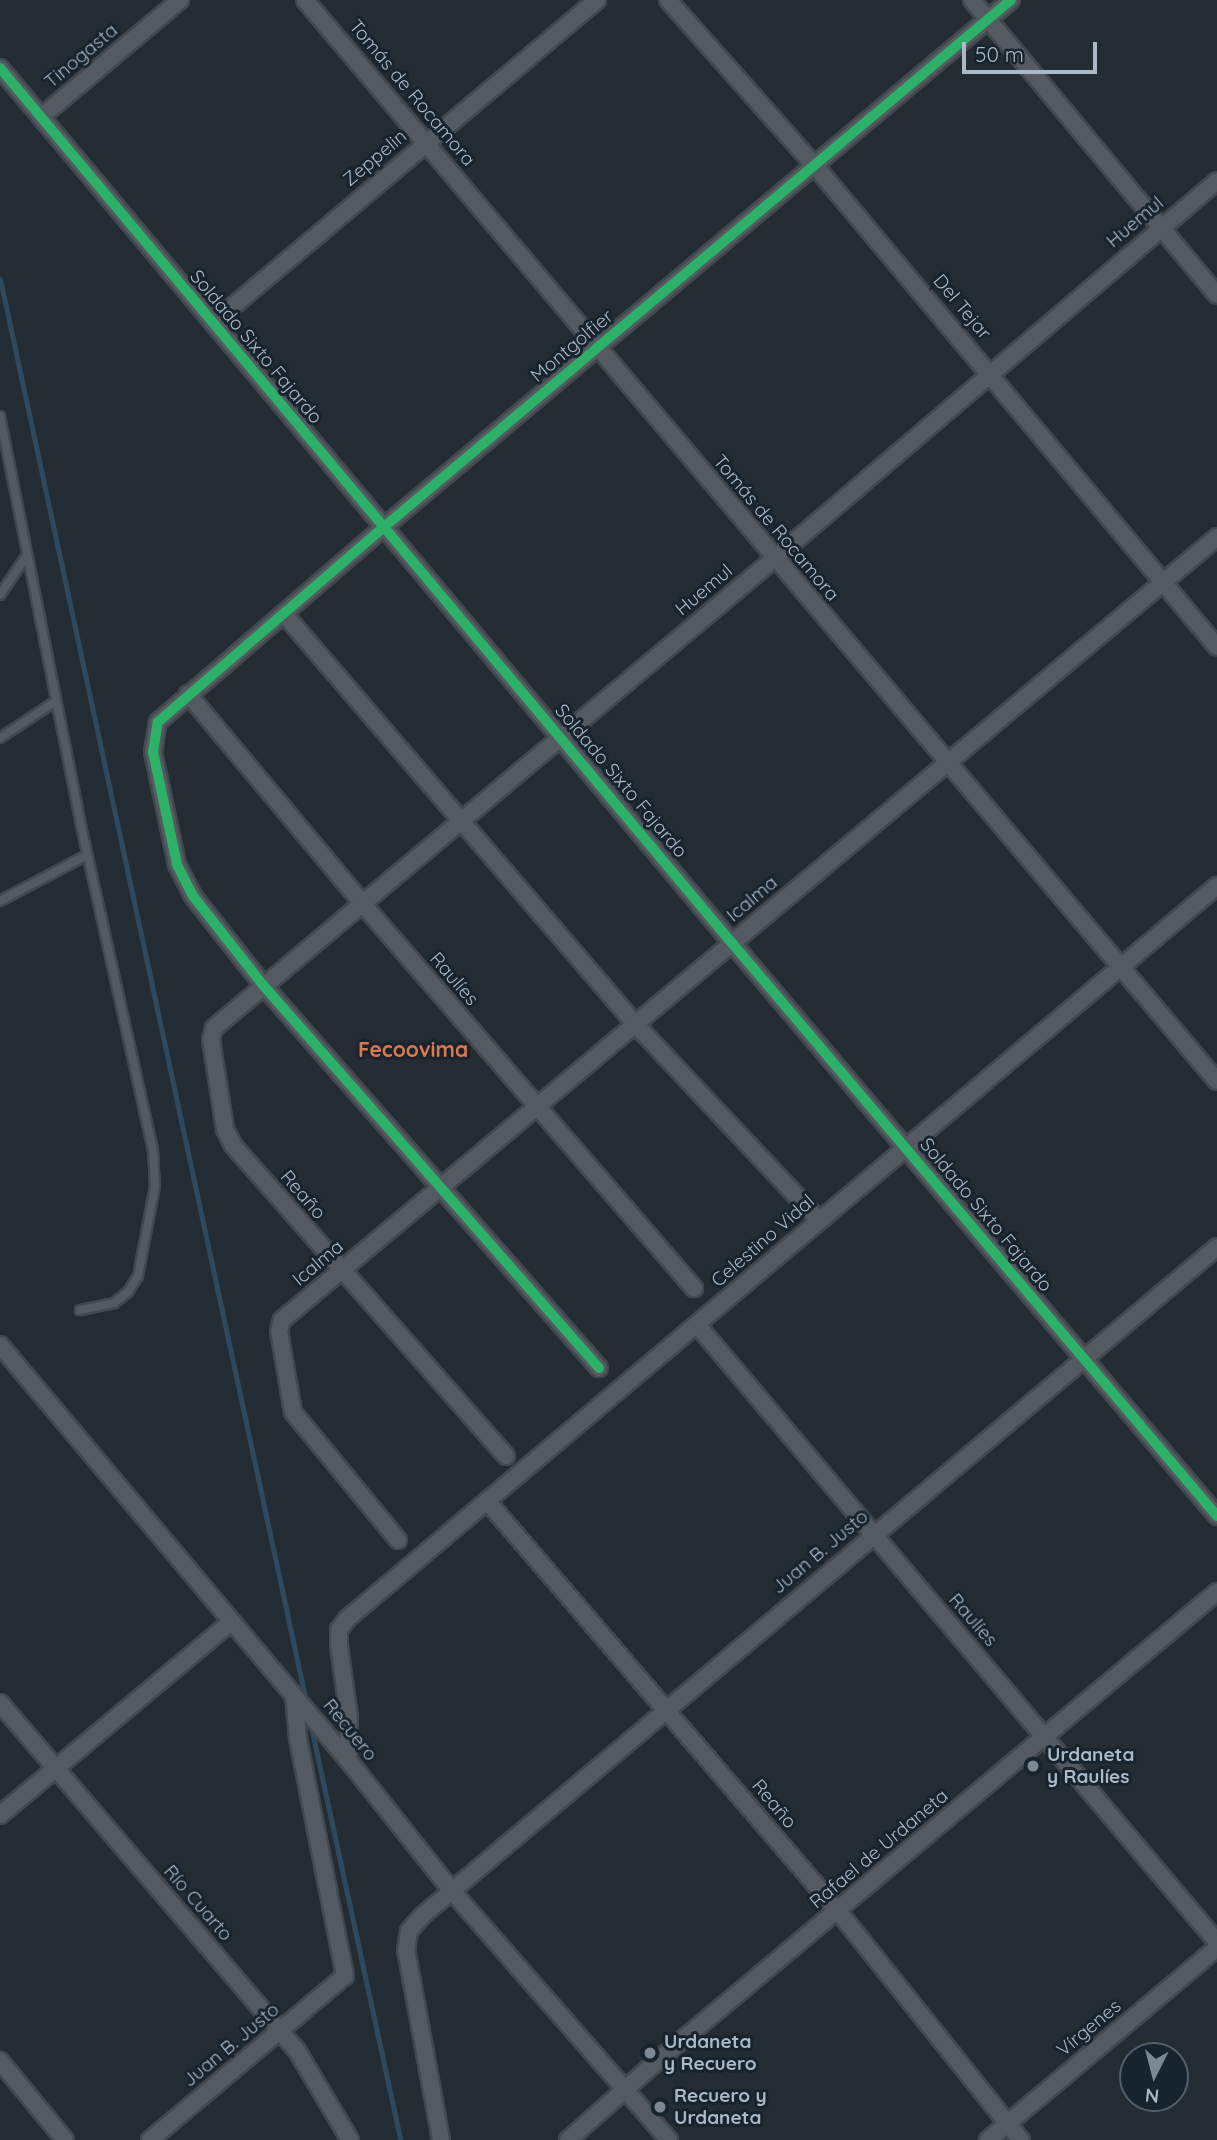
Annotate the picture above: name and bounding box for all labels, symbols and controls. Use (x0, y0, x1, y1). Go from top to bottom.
street label: Tomás de Rocamora (344, 15, 480, 171)
street label: Tinogasta (40, 19, 122, 93)
scale bar (965, 28, 1100, 72)
text: 50 m (975, 41, 1024, 67)
street label: Zeppelin (339, 125, 411, 191)
street label: Huemul (1102, 191, 1168, 253)
street label: Soldado Sixto Fajardo (185, 265, 327, 429)
street label: Del Tejar (928, 270, 996, 344)
street label: Montgolfier (526, 305, 618, 387)
street label: Tomás de Rocamora (708, 450, 844, 606)
street label: Huemul (671, 559, 737, 621)
street label: Soldado Sixto Fajardo (550, 699, 692, 863)
street label: Icalma (722, 871, 782, 927)
street label: Raulíes (425, 948, 483, 1010)
district label: Fecoovima (358, 1036, 468, 1062)
street label: Soldado Sixto Fajardo (915, 1133, 1057, 1297)
street label: Reaño (276, 1166, 330, 1224)
street label: Celestino Vidal (707, 1190, 819, 1292)
street label: Icalma (288, 1235, 348, 1291)
street label: Juan B. Justo (767, 1505, 873, 1599)
street label: Raulíes (944, 1589, 1002, 1651)
street label: Recuero (318, 1694, 382, 1766)
place label: Urdaneta y Raulíes (1047, 1744, 1134, 1788)
marker: Urdaneta y Raulíes (1025, 1758, 1041, 1774)
street label: Reaño (747, 1775, 801, 1833)
street label: Rafael de Urdaneta (805, 1784, 953, 1914)
street label: Río Cuarto (159, 1860, 237, 1946)
street label: Vírgenes (1052, 1995, 1126, 2061)
street label: Juan B. Justo (178, 1998, 284, 2092)
place label: Urdaneta y Recuero (664, 2031, 757, 2075)
north arrow (1119, 2042, 1189, 2112)
marker: Urdaneta y Recuero (642, 2045, 658, 2061)
text: N (1144, 2083, 1160, 2109)
place label: Recuero y Urdaneta (674, 2085, 767, 2129)
marker: Recuero y Urdaneta (652, 2099, 668, 2115)

